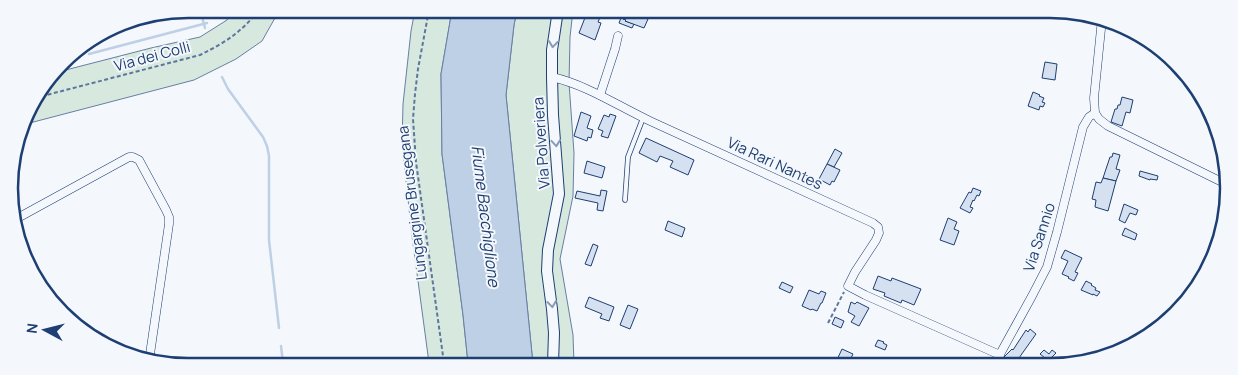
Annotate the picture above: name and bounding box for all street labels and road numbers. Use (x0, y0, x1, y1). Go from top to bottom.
street label: Via dei Colli (112, 36, 192, 76)
street label: Via Polveriera (527, 96, 555, 190)
street label: Lungargine Brusegana (392, 125, 432, 281)
street label: Via Rari Nantes (724, 132, 826, 194)
street label: Via Sannio (1018, 200, 1060, 274)

